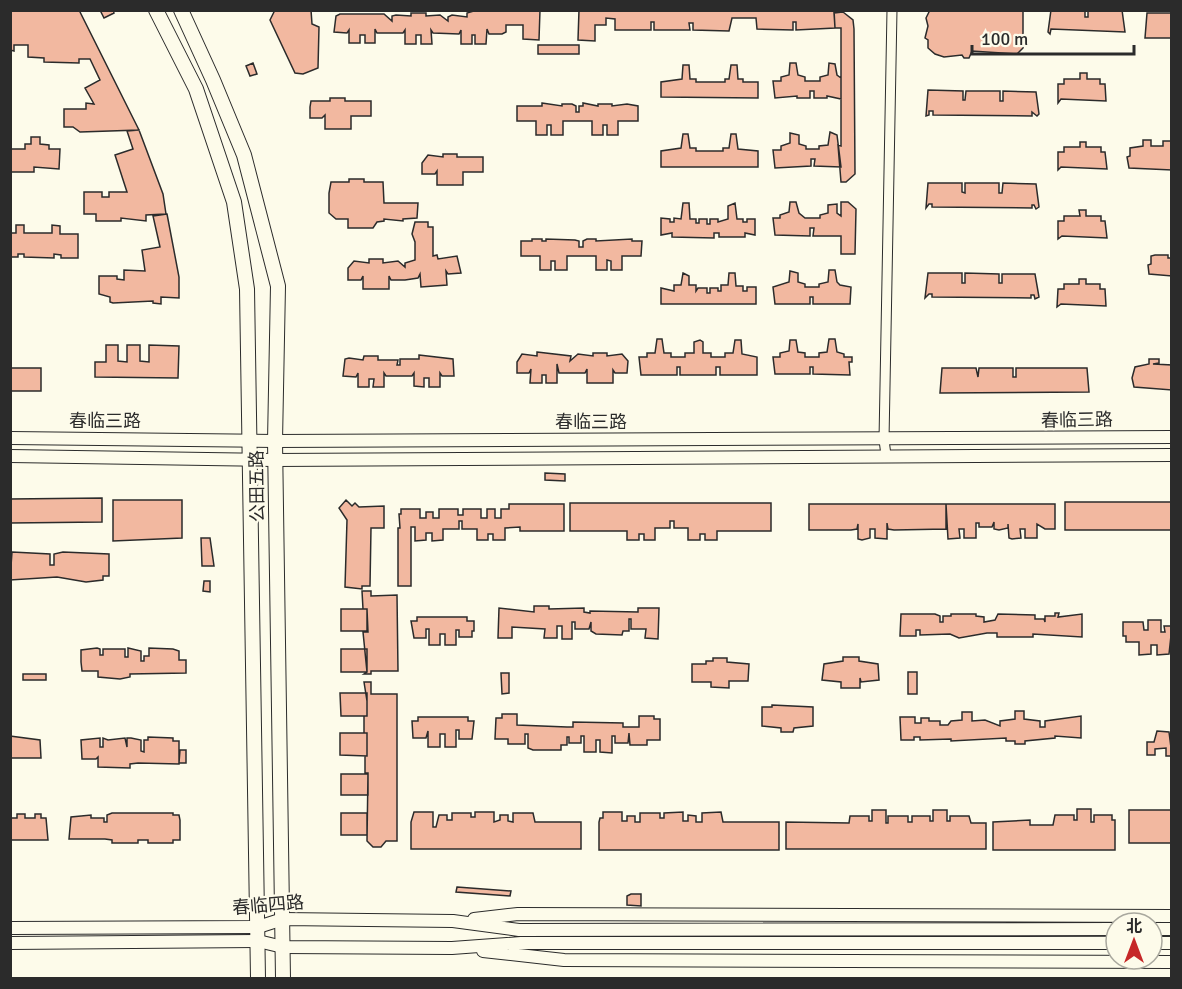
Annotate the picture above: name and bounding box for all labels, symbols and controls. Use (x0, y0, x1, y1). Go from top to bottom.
scale bar (972, 18, 1134, 56)
text: 100 m (981, 28, 1028, 50)
street label: 春临三路 (1041, 408, 1113, 432)
street label: 春临三路 (69, 410, 141, 432)
street label: 春临三路 (555, 411, 627, 433)
street label: 公田五路 (245, 450, 269, 522)
street label: 春临四路 (231, 891, 305, 919)
north arrow (1104, 911, 1164, 971)
text: 北 (1126, 917, 1142, 937)

